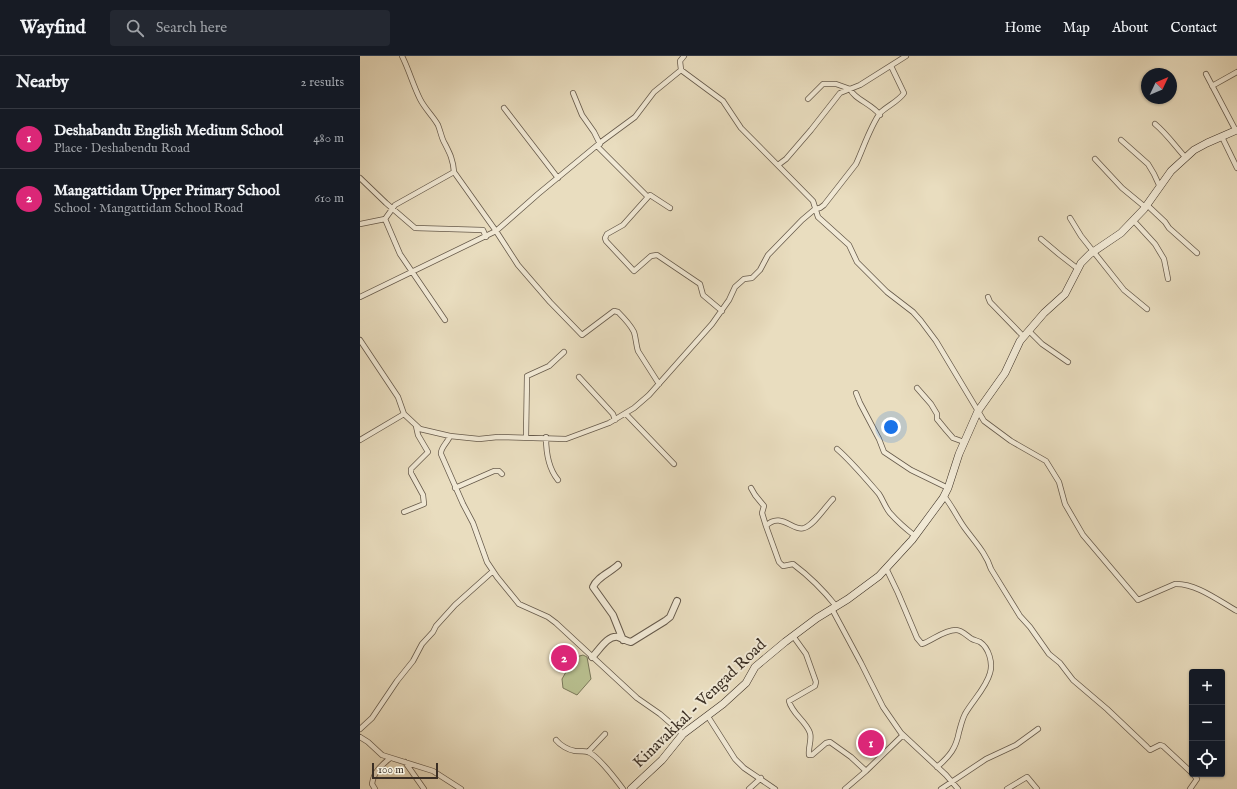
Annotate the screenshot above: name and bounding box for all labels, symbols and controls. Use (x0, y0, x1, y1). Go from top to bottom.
search box (110, 10, 390, 46)
text: Wayfind (20, 16, 86, 40)
icon: search (124, 17, 146, 39)
text: Search here (156, 18, 227, 37)
text: Home (1005, 19, 1041, 37)
text: Map (1063, 19, 1090, 37)
text: About (1112, 19, 1148, 37)
text: Contact (1170, 19, 1217, 37)
north arrow (1141, 68, 1177, 104)
text: Nearby (16, 72, 69, 93)
text: 2 results (300, 74, 344, 91)
text: Deshabandu English Medium School (54, 121, 283, 140)
text: 1 (27, 130, 31, 147)
text: 480 m (313, 130, 344, 147)
text: Place · Deshabendu Road (54, 140, 190, 157)
text: Mangattidam Upper Primary School (54, 181, 280, 200)
text: 2 (26, 190, 32, 207)
text: 610 m (315, 190, 344, 207)
text: School · Mangattidam School Road (54, 200, 243, 217)
your location (881, 417, 901, 437)
street label: Kinavakkal - Vengad Road (629, 635, 771, 773)
pin: 2 (551, 643, 577, 673)
map controls (1189, 669, 1225, 777)
button: + (1189, 669, 1225, 705)
button: − (1189, 705, 1225, 741)
pin: 1 (858, 728, 884, 758)
button: locate (1189, 741, 1225, 777)
scale bar (372, 761, 438, 780)
text: 100 m (378, 763, 404, 777)

